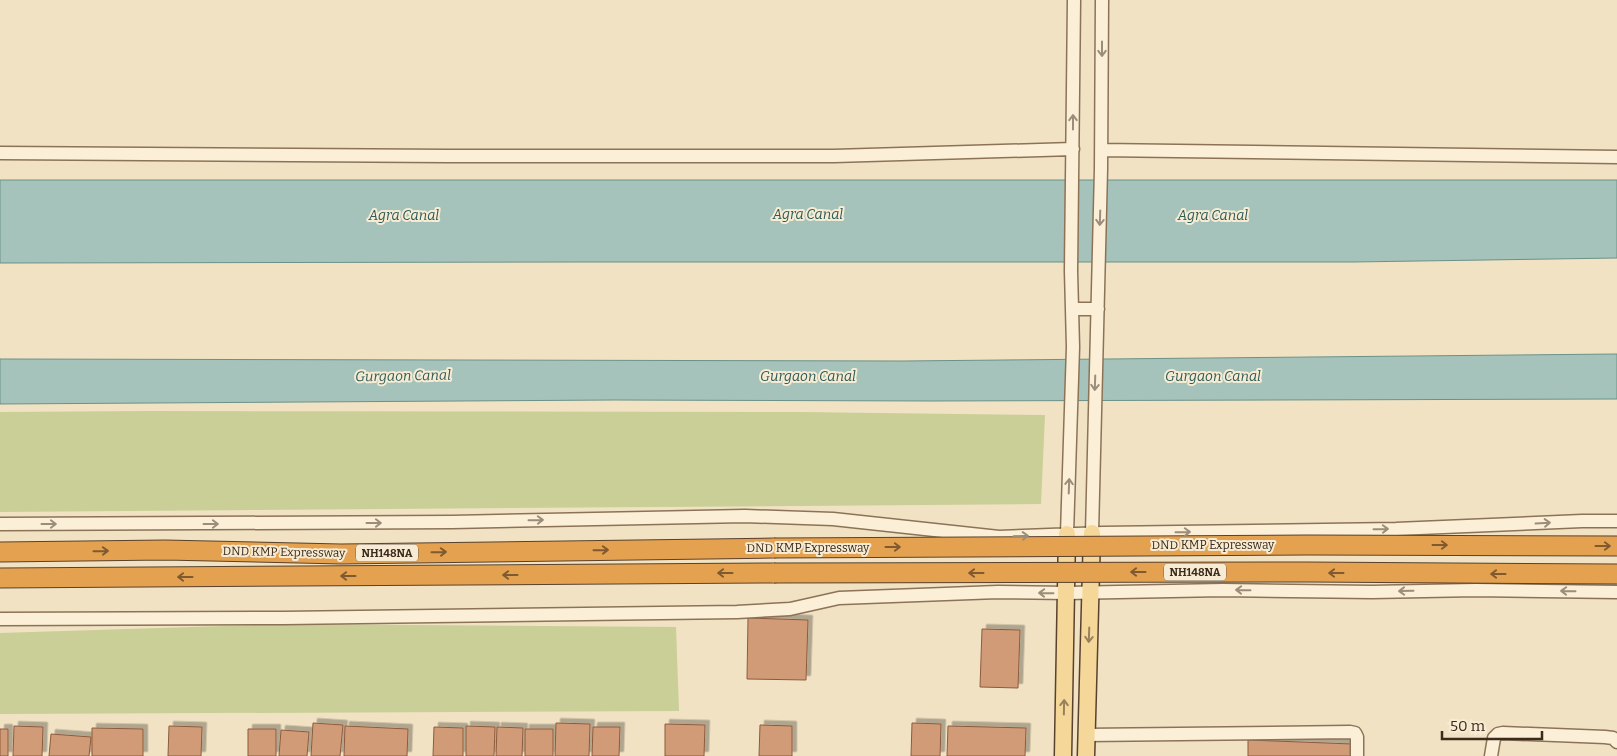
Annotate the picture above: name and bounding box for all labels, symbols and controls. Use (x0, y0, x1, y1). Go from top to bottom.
one-way arrow (1097, 40, 1107, 56)
one-way arrow (1068, 114, 1078, 130)
water label: Agra Canal (772, 206, 843, 223)
water label: Agra Canal (368, 207, 439, 224)
water label: Agra Canal (1177, 207, 1248, 224)
one-way arrow (1095, 210, 1105, 226)
water label: Gurgaon Canal (355, 367, 451, 385)
water label: Gurgaon Canal (760, 368, 856, 385)
water label: Gurgaon Canal (1165, 368, 1261, 385)
one-way arrow (1091, 375, 1100, 391)
one-way arrow (1064, 478, 1074, 494)
one-way arrow (528, 515, 544, 525)
one-way arrow (365, 518, 381, 528)
one-way arrow (1535, 518, 1551, 527)
one-way arrow (40, 519, 56, 529)
one-way arrow (202, 519, 219, 529)
one-way arrow (1372, 524, 1388, 534)
one-way arrow (1174, 527, 1191, 537)
one-way arrow (1012, 531, 1028, 541)
street label: DND KMP Expressway (1152, 538, 1275, 552)
one-way arrow (1432, 540, 1448, 550)
street label: DND KMP Expressway (747, 541, 870, 555)
one-way arrow (1594, 541, 1611, 551)
one-way arrow (884, 542, 901, 552)
street label: DND KMP Expressway (222, 544, 346, 560)
road number: NH148NA (356, 544, 418, 562)
one-way arrow (592, 545, 609, 555)
one-way arrow (92, 546, 109, 556)
one-way arrow (430, 547, 446, 557)
road number: NH148NA (1164, 564, 1226, 580)
one-way arrow (1131, 567, 1147, 577)
one-way arrow (717, 568, 734, 578)
one-way arrow (968, 568, 984, 578)
one-way arrow (1328, 568, 1344, 578)
one-way arrow (1491, 569, 1507, 579)
one-way arrow (502, 570, 518, 579)
one-way arrow (340, 571, 356, 581)
one-way arrow (177, 572, 194, 582)
one-way arrow (1236, 586, 1252, 595)
one-way arrow (1398, 586, 1414, 596)
one-way arrow (1561, 587, 1577, 596)
one-way arrow (1038, 588, 1054, 598)
one-way arrow (1084, 626, 1093, 642)
one-way arrow (1059, 700, 1069, 716)
scale bar (1442, 708, 1542, 740)
text: 50 m (1450, 717, 1486, 735)

